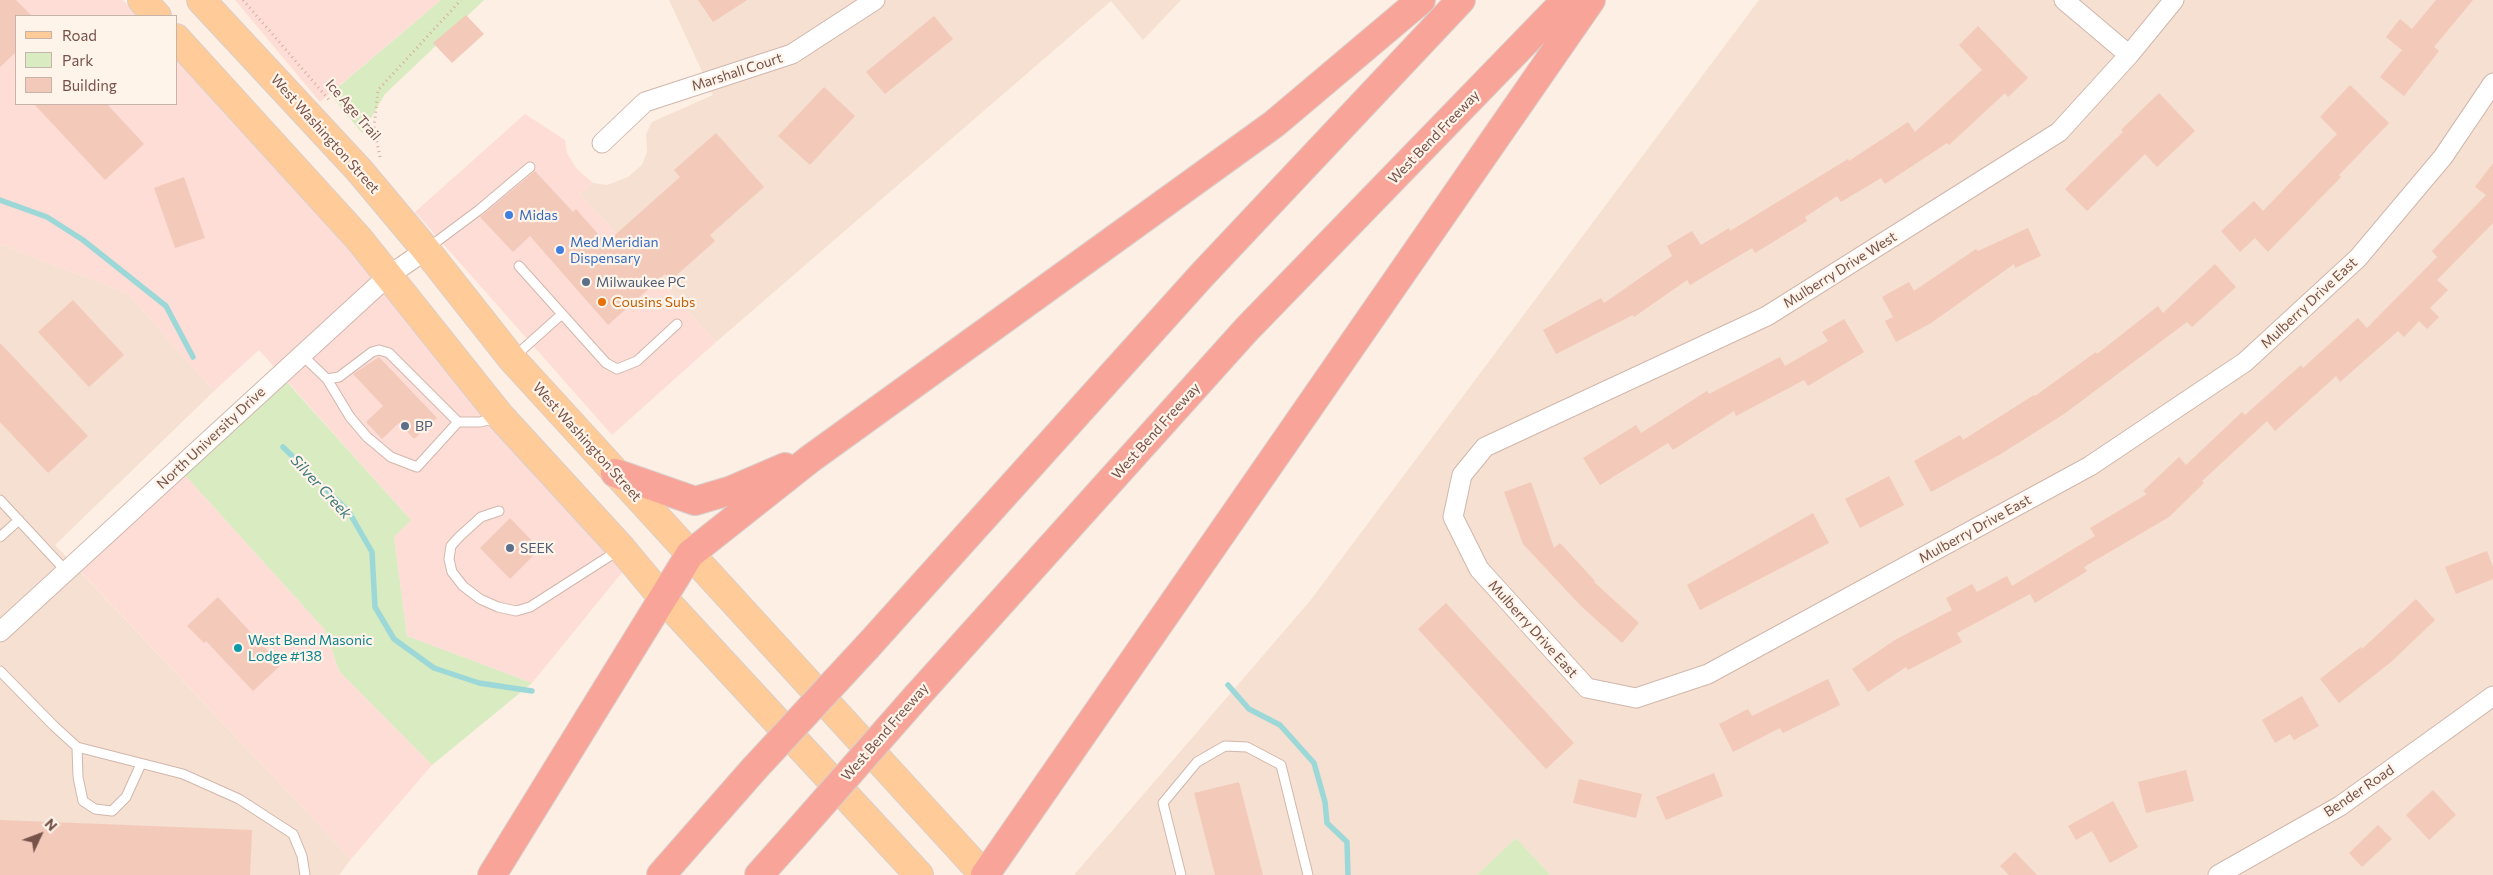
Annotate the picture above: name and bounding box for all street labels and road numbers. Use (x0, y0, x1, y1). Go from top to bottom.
street label: Marshall Court (689, 49, 785, 95)
street label: West Washington Street (267, 71, 383, 197)
street label: Ice Age Trail (322, 76, 384, 144)
street label: West Bend Freeway (1385, 87, 1483, 187)
street label: Mulberry Drive West (1780, 228, 1900, 312)
street label: Mulberry Drive East (2257, 254, 2361, 352)
street label: West Washington Street (529, 379, 645, 505)
street label: West Bend Freeway (1108, 379, 1204, 483)
street label: North University Drive (153, 383, 269, 493)
street label: Mulberry Drive East (1916, 491, 2034, 567)
street label: Mulberry Drive East (1485, 577, 1581, 681)
street label: West Bend Freeway (838, 680, 932, 784)
street label: Bender Road (2321, 761, 2397, 821)

